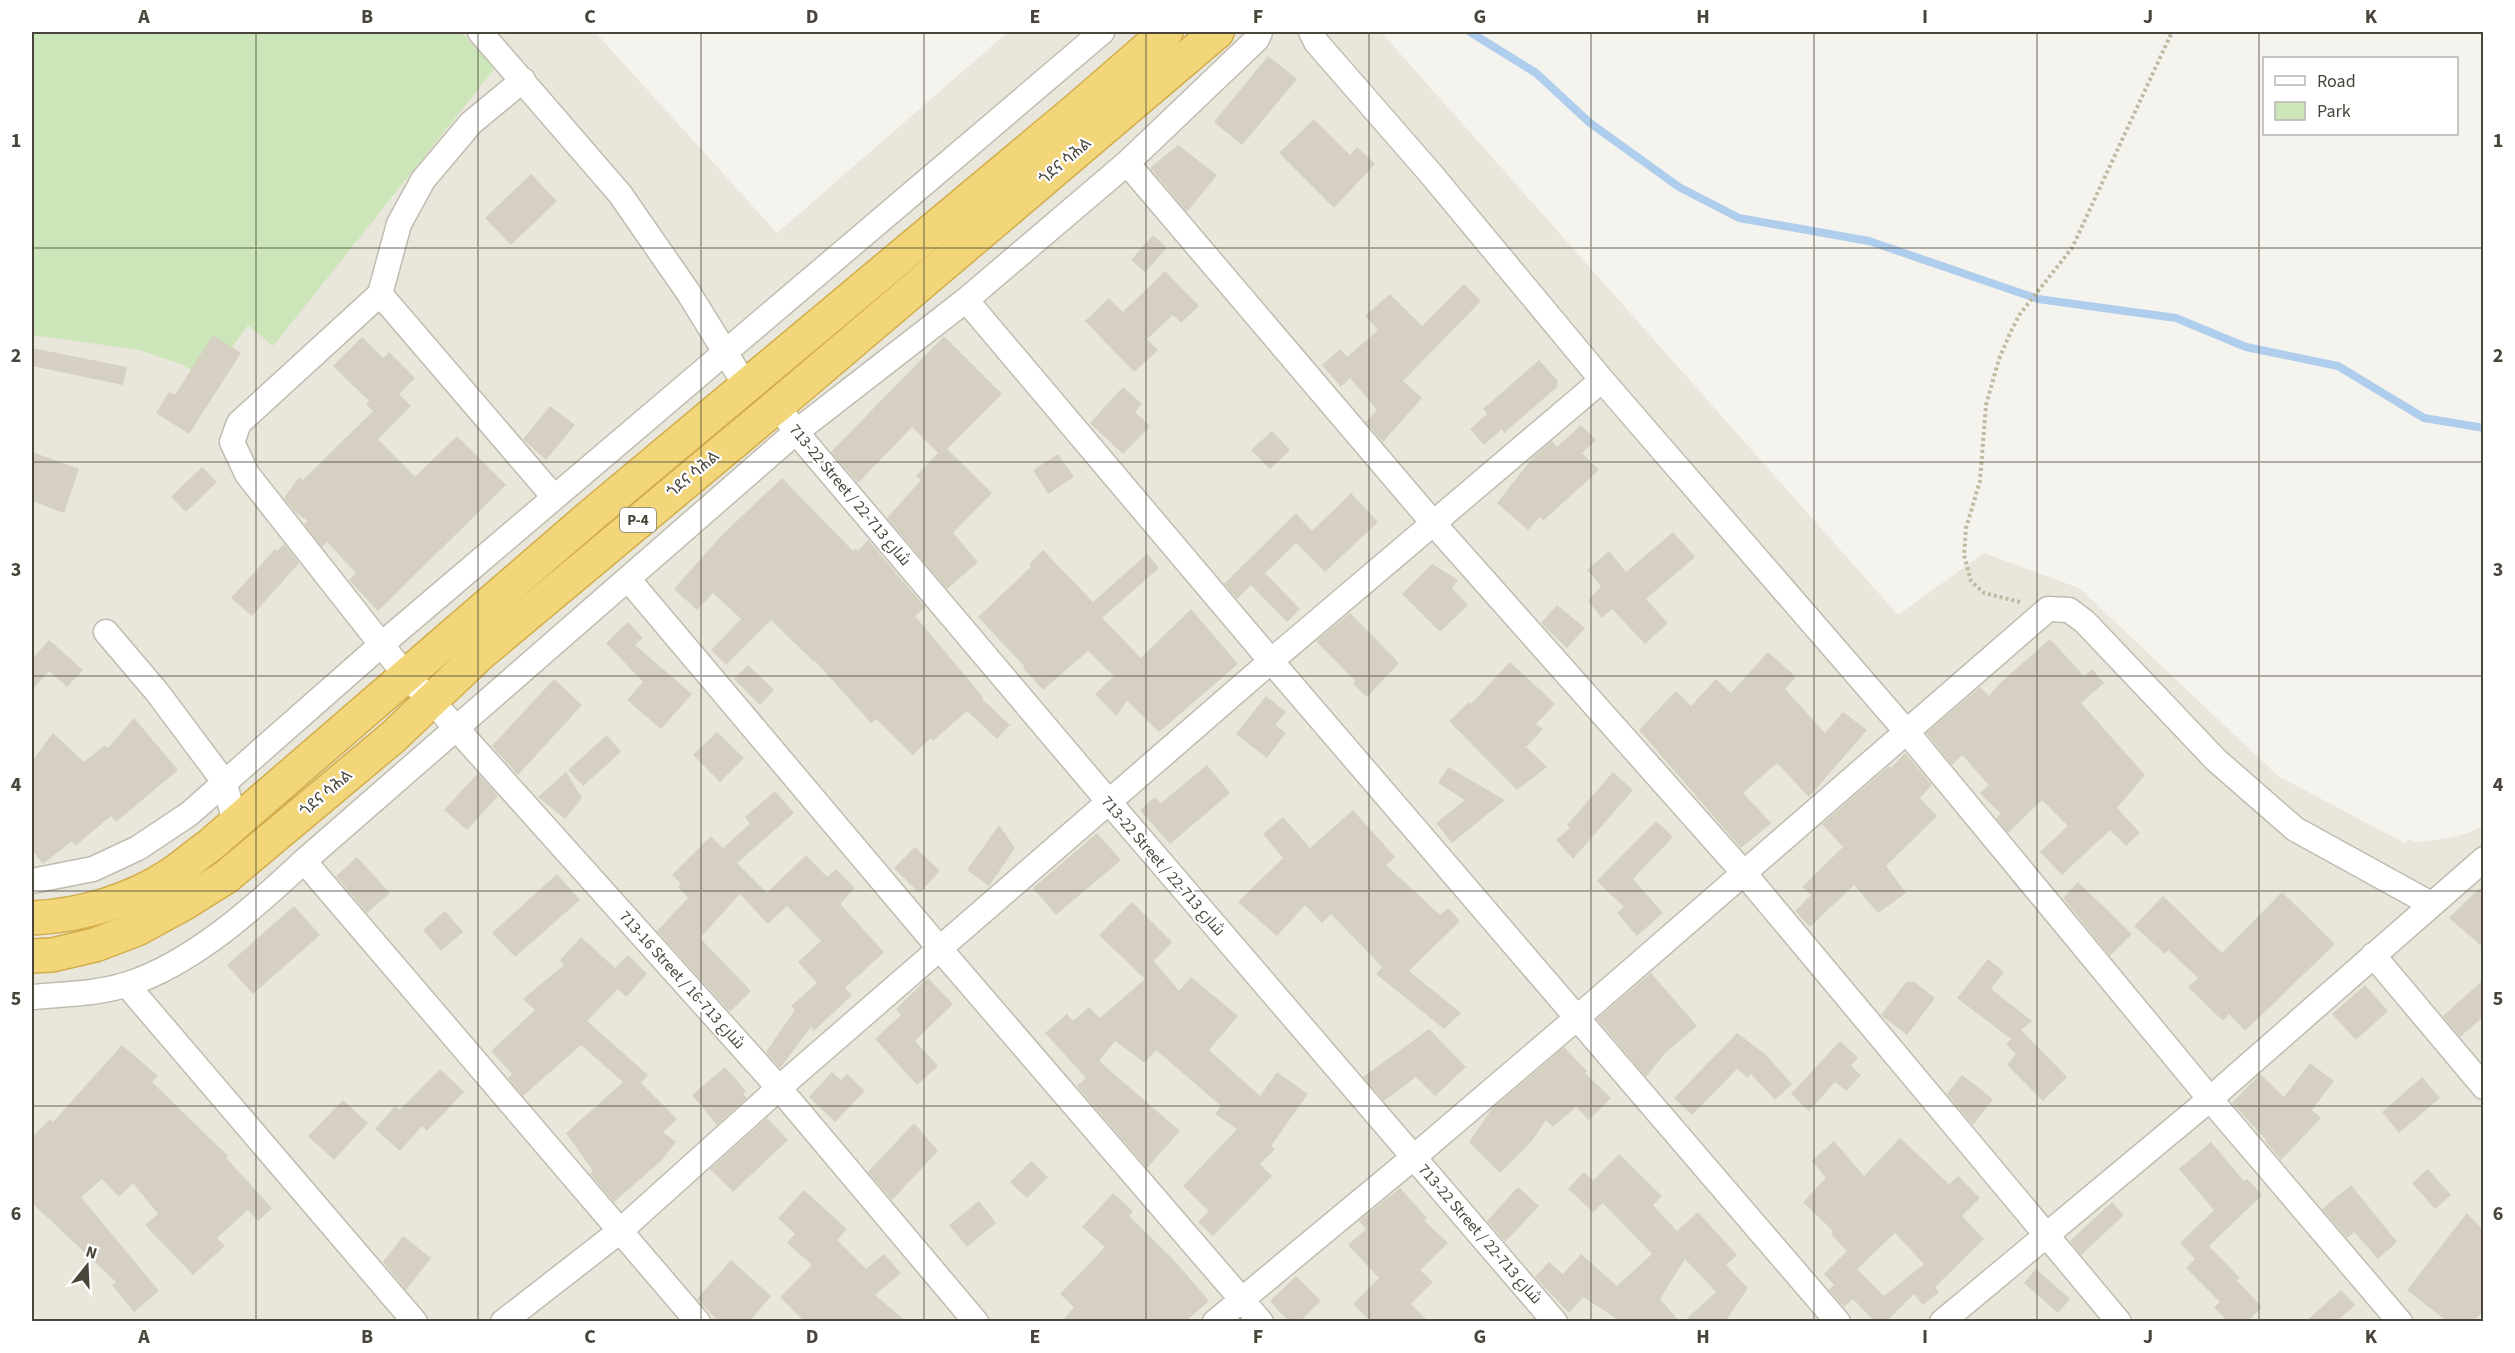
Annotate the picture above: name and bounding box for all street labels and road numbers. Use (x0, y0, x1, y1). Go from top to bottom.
street label: ጎደና ሳሕል (1034, 132, 1096, 190)
street label: 713-22 Street / شارع 713-22 (784, 419, 916, 571)
street label: ጎደና ሳሕል (662, 445, 724, 503)
road number: P-4 (620, 508, 656, 532)
street label: ጎደና ሳሕል (295, 764, 357, 822)
street label: 713-22 Street / شارع 713-22 (1096, 791, 1230, 941)
street label: 713-16 Street / شارع 713-16 (614, 906, 750, 1054)
street label: 713-22 Street / شارع 713-22 (1413, 1159, 1547, 1309)

